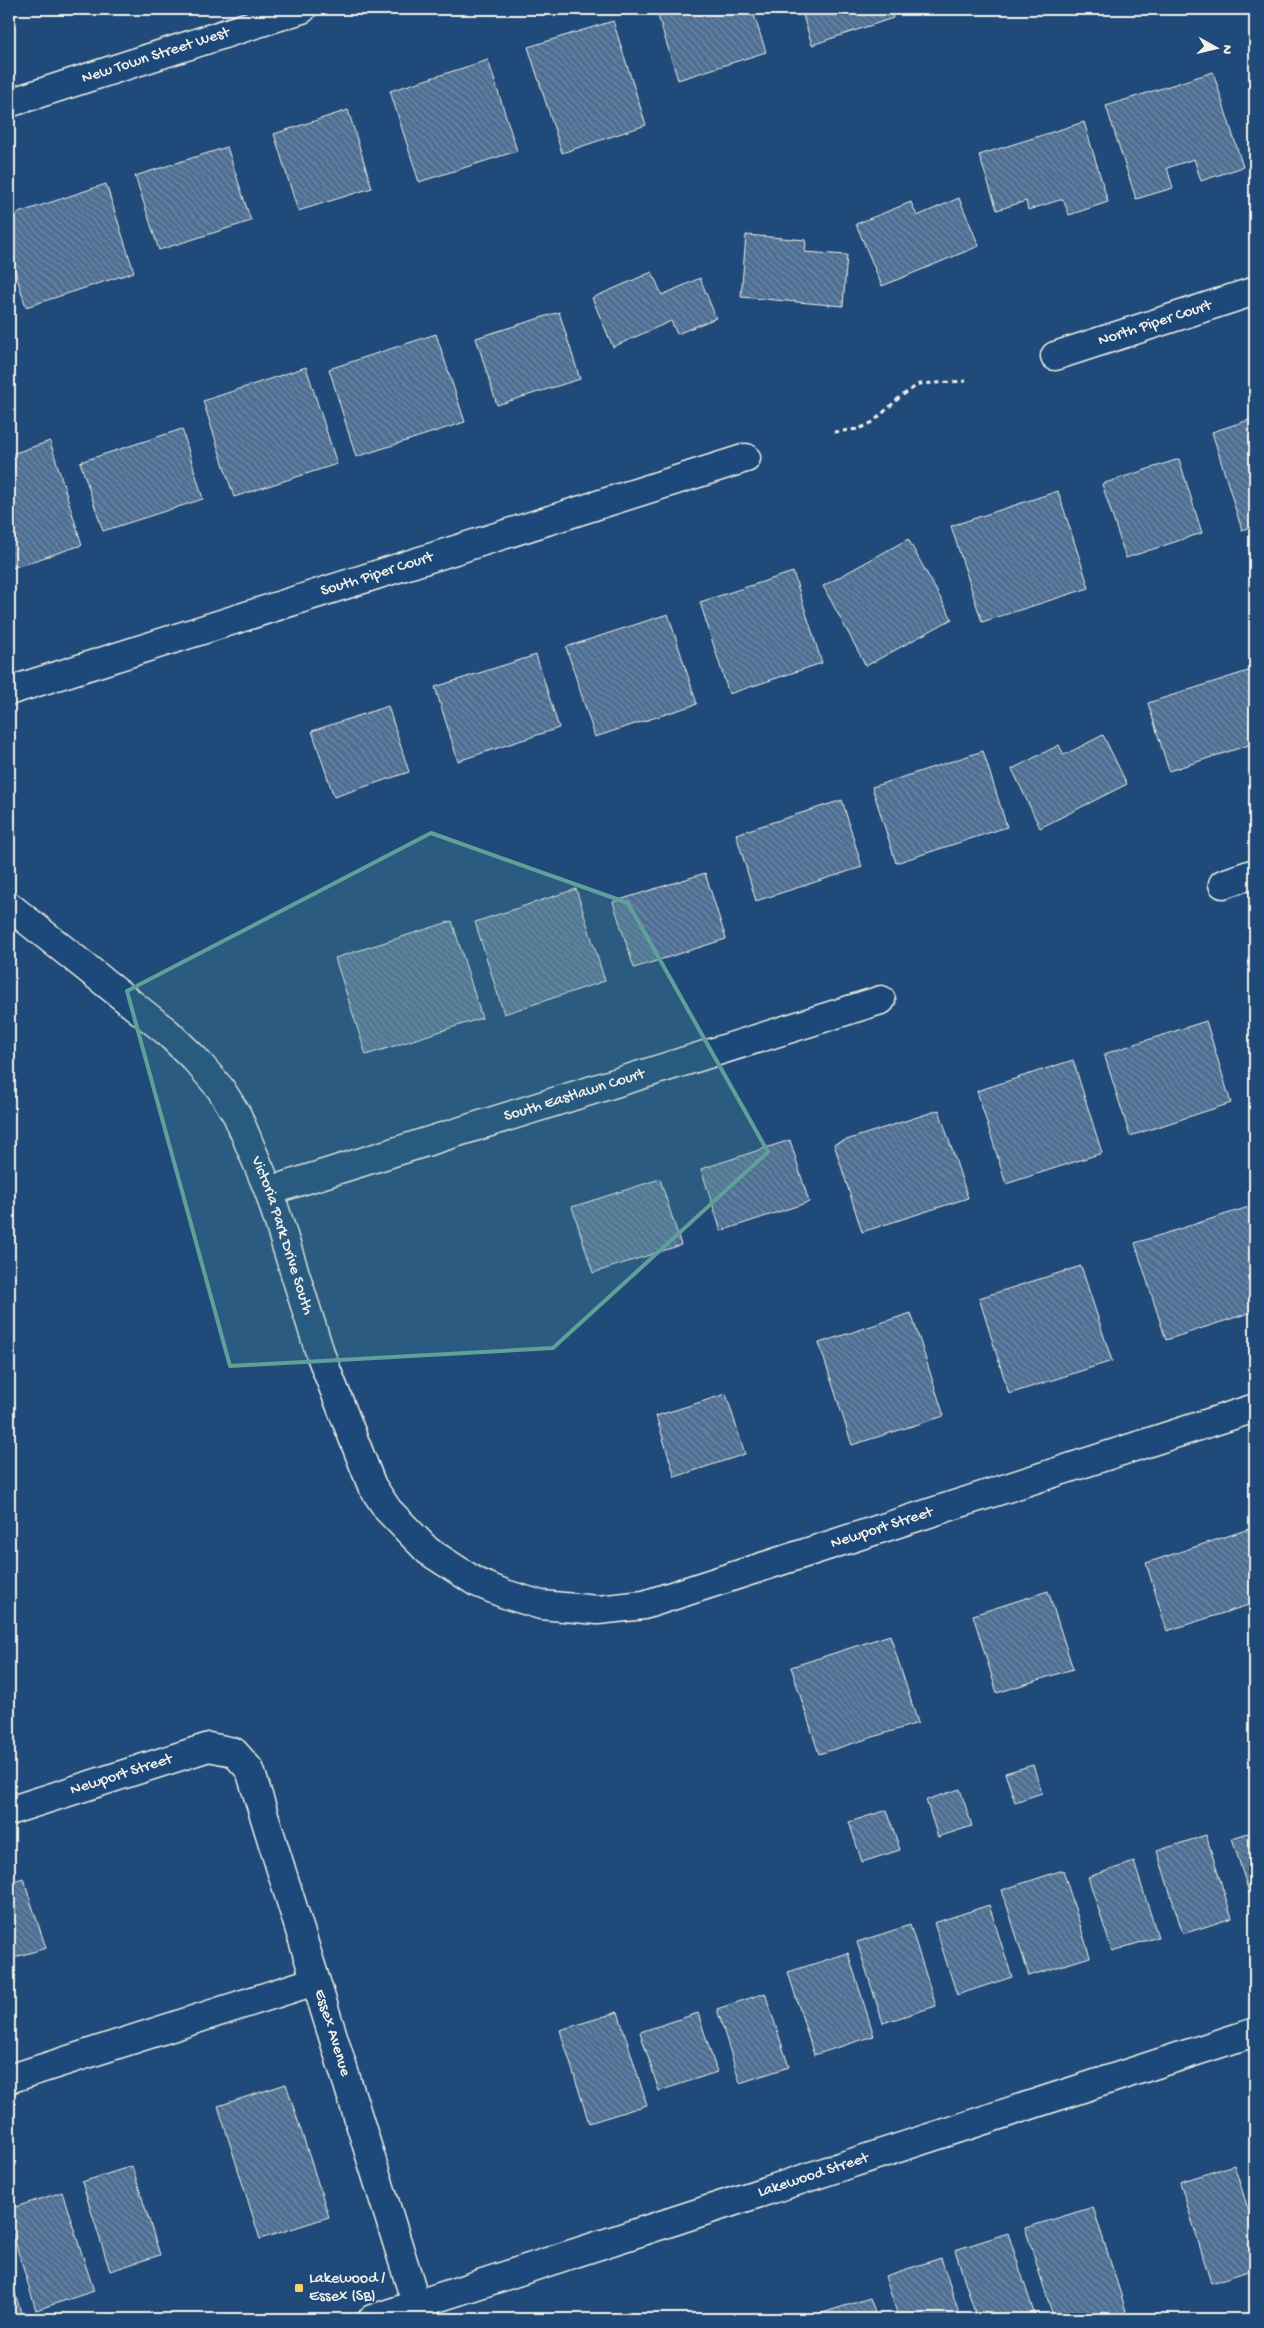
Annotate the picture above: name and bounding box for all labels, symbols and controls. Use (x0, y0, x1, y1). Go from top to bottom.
north arrow (1192, 22, 1242, 72)
street label: New Town Street West (79, 23, 233, 89)
text: N (1217, 44, 1235, 55)
street label: North Piper Court (1096, 296, 1215, 351)
street label: South Piper Court (319, 548, 437, 601)
street label: South Eastlawn Court (502, 1064, 649, 1127)
street label: Victoria Park Drive South (246, 1153, 317, 1318)
street label: Newport Street (829, 1503, 937, 1554)
street label: Newport Street (68, 1749, 176, 1800)
street label: Essex Avenue (309, 1987, 355, 2080)
street label: Lakewood Street (756, 2148, 872, 2202)
place label: Lakewood / Essex (SB) (309, 2270, 385, 2307)
marker: Lakewood / Essex (SB) (293, 2282, 305, 2294)

